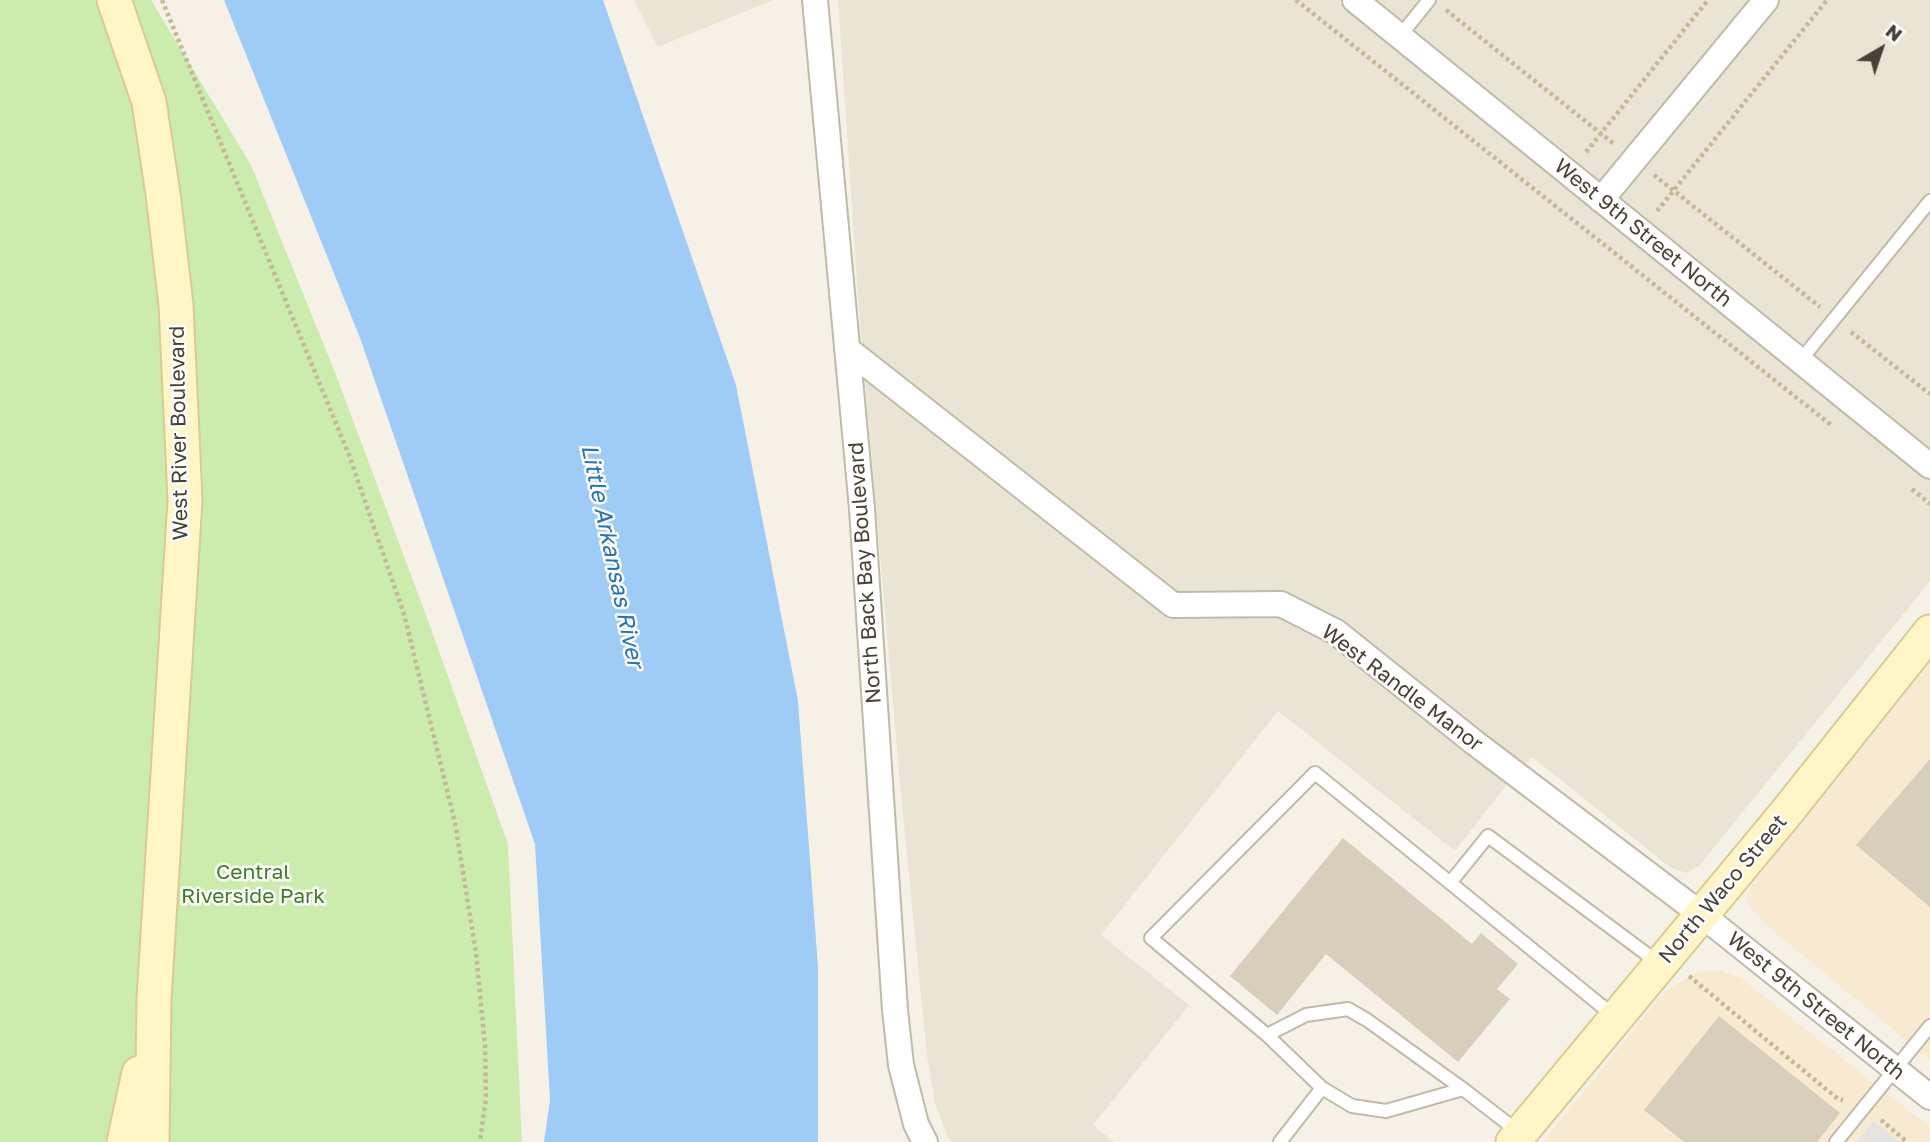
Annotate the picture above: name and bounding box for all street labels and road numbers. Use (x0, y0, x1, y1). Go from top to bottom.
street label: West 9th Street North (1549, 154, 1737, 312)
street label: West River Boulevard (165, 325, 193, 541)
street label: North Back Bay Boulevard (843, 441, 887, 705)
street label: West Randle Manor (1316, 619, 1488, 757)
street label: North Waco Street (1653, 810, 1793, 968)
street label: West 9th Street North (1722, 927, 1910, 1085)

